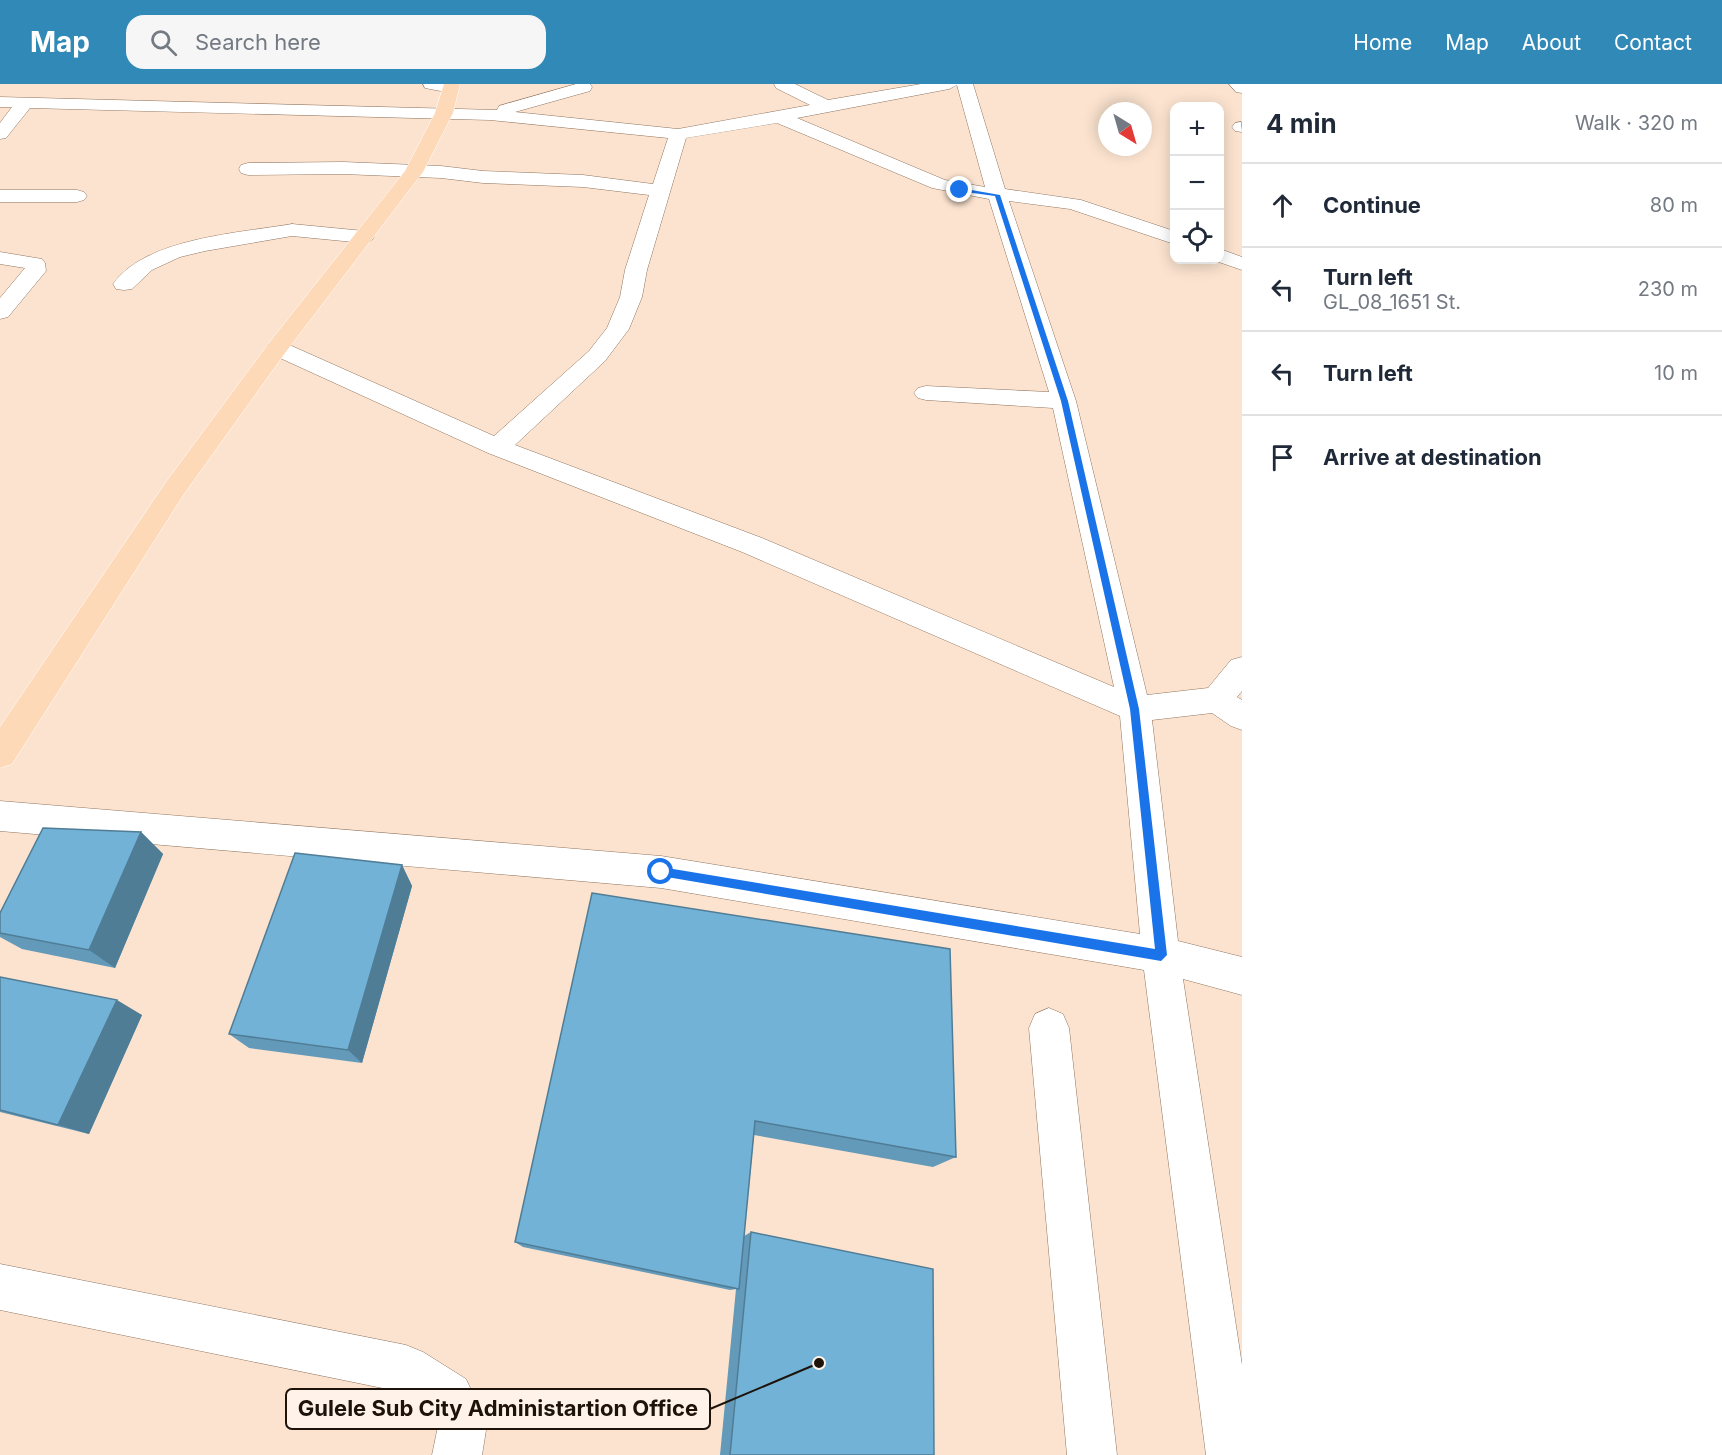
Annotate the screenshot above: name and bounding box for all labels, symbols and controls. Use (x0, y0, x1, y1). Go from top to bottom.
search box (126, 15, 546, 69)
text: Map (30, 25, 90, 59)
icon: search (147, 26, 180, 59)
text: Search here (195, 29, 321, 55)
text: Home (1353, 30, 1412, 55)
text: Map (1445, 30, 1489, 55)
text: About (1522, 30, 1581, 55)
text: Contact (1614, 30, 1692, 55)
north arrow (1098, 102, 1152, 156)
map controls (1170, 102, 1224, 264)
button: + (1170, 102, 1224, 156)
text: 4 min (1266, 108, 1337, 139)
text: Walk · 320 m (1575, 111, 1698, 135)
button: − (1170, 156, 1224, 210)
route end (946, 176, 972, 202)
icon: ahead (1266, 189, 1299, 222)
text: Continue (1323, 192, 1421, 218)
text: 80 m (1650, 193, 1698, 217)
button: locate (1170, 210, 1224, 264)
text: Turn left (1323, 264, 1413, 290)
icon: left (1266, 273, 1299, 306)
text: 230 m (1638, 277, 1698, 301)
text: GL_08_1651 St. (1323, 290, 1461, 314)
icon: left (1266, 357, 1299, 390)
text: Turn left (1323, 360, 1413, 386)
text: 10 m (1654, 361, 1698, 385)
icon: arrive (1266, 441, 1299, 474)
text: Arrive at destination (1323, 444, 1542, 470)
route start (647, 858, 673, 884)
callout: Gulele Sub City Administartion Office (286, 1389, 710, 1429)
text: Gulele Sub City Administartion Office (298, 1395, 698, 1421)

